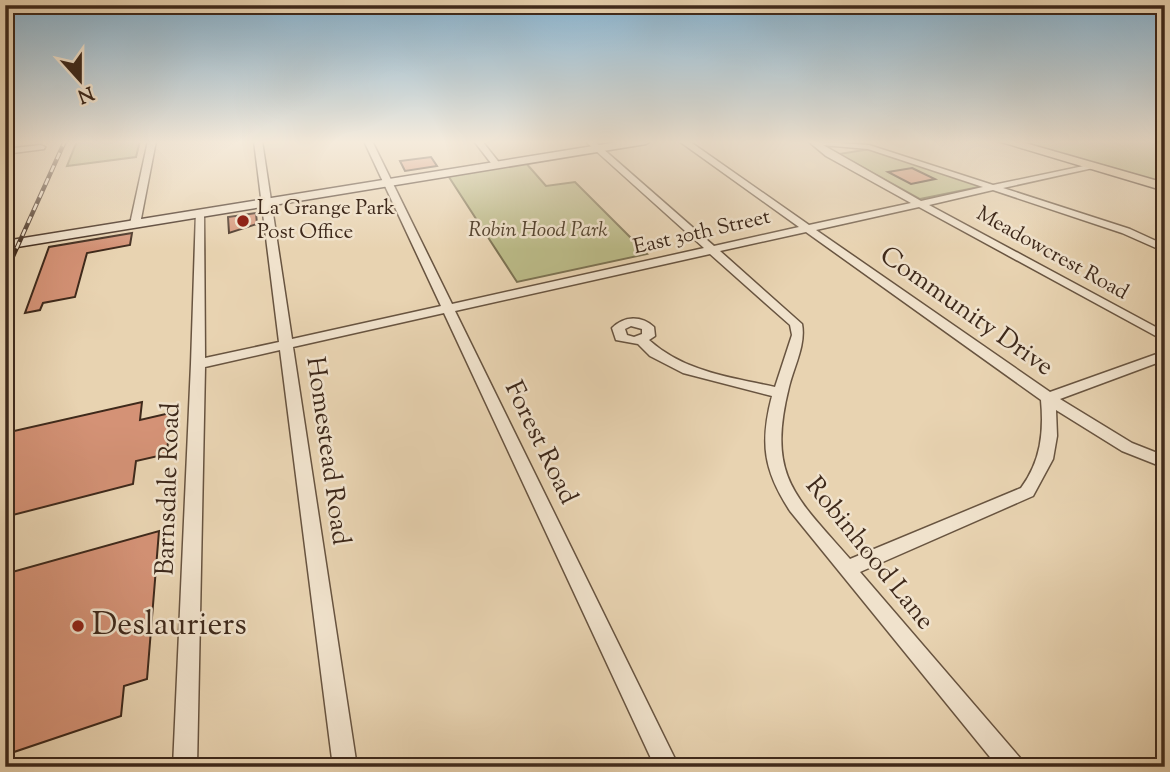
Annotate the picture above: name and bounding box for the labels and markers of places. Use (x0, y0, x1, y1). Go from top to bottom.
place label: La Grange Park Post Office (257, 194, 396, 248)
marker: La Grange Park Post Office (235, 213, 251, 229)
place label: Deslauriers (92, 603, 247, 649)
marker: Deslauriers (70, 618, 86, 634)

